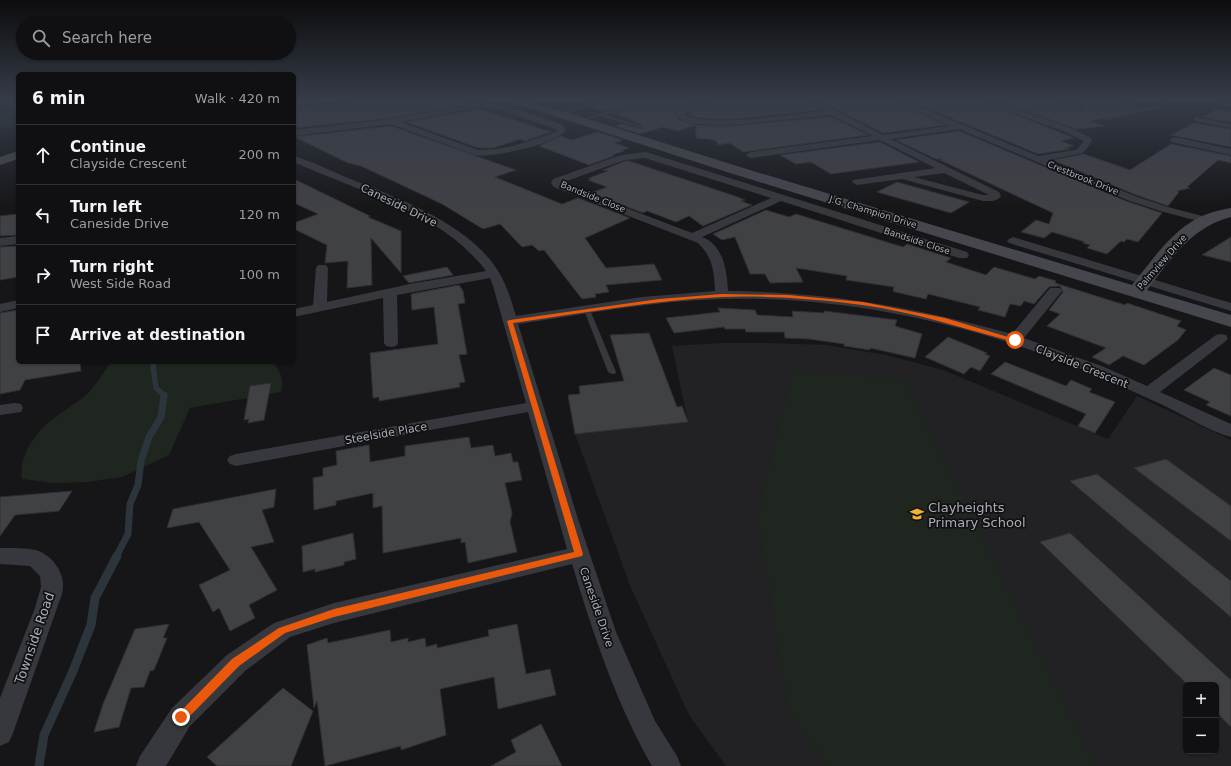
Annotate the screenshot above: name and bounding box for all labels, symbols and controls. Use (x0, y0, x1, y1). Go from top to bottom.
search box (16, 16, 296, 60)
icon: search (30, 27, 52, 49)
text: Search here (62, 29, 152, 47)
text: 6 min (32, 88, 85, 108)
text: Walk · 420 m (195, 91, 280, 106)
text: Continue (70, 138, 146, 156)
icon: ahead (32, 144, 54, 166)
text: 200 m (238, 147, 280, 162)
text: Clayside Crescent (70, 156, 187, 171)
street label: Crestbrook Drive (1046, 159, 1120, 197)
street label: Bandside Close (559, 179, 627, 215)
street label: Caneside Drive (358, 181, 439, 230)
street label: J.G. Champion Drive (827, 194, 918, 230)
text: Turn left (70, 198, 142, 216)
icon: left (32, 204, 54, 226)
text: 120 m (238, 207, 280, 222)
text: Caneside Drive (70, 216, 169, 231)
street label: Bandside Close (883, 226, 952, 257)
street label: Palmview Drive (1135, 232, 1189, 291)
text: Turn right (70, 258, 154, 276)
icon: right (32, 264, 54, 286)
text: 100 m (238, 267, 280, 282)
text: West Side Road (70, 276, 171, 291)
icon: arrive (32, 324, 54, 346)
text: Arrive at destination (70, 326, 245, 344)
route start (1006, 331, 1024, 349)
street label: Clayside Crescent (1034, 342, 1131, 391)
street label: Steelside Place (344, 420, 428, 447)
place label: Clayheights Primary School (928, 500, 1026, 530)
school or university icon: Clayheights Primary School (909, 506, 925, 522)
street label: Caneside Drive (577, 566, 616, 649)
street label: Townside Road (11, 590, 57, 687)
map controls (1183, 682, 1219, 754)
button: + (1183, 682, 1219, 718)
route end (172, 708, 190, 726)
button: − (1183, 718, 1219, 754)

